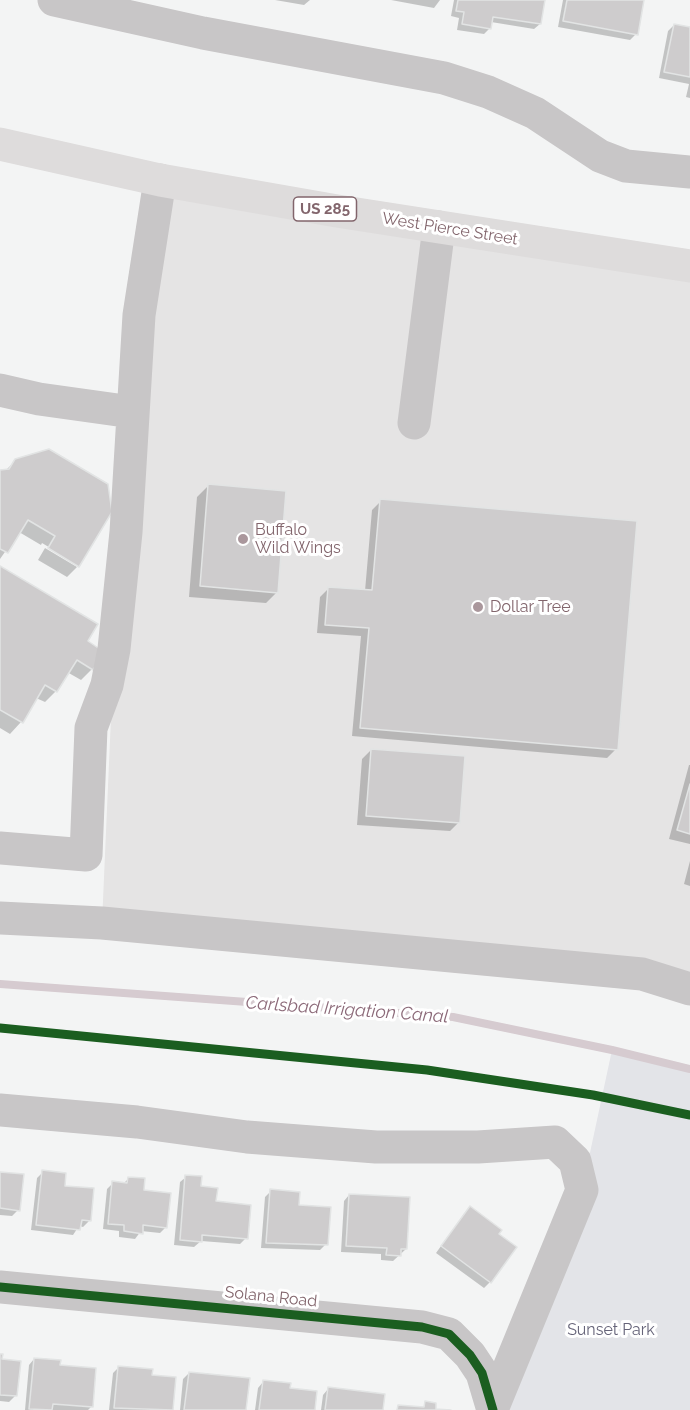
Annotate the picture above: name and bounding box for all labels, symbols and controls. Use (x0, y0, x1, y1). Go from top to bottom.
road number: US 285 (294, 197, 356, 221)
street label: West Pierce Street (381, 209, 519, 249)
place label: Buffalo Wild Wings (255, 520, 341, 558)
marker: Buffalo Wild Wings (236, 532, 250, 546)
place label: Dollar Tree (490, 597, 571, 617)
marker: Dollar Tree (471, 600, 485, 614)
water label: Carlsbad Irrigation Canal (245, 992, 449, 1028)
street label: Solana Road (224, 1283, 318, 1311)
park label: Sunset Park (567, 1320, 655, 1340)

